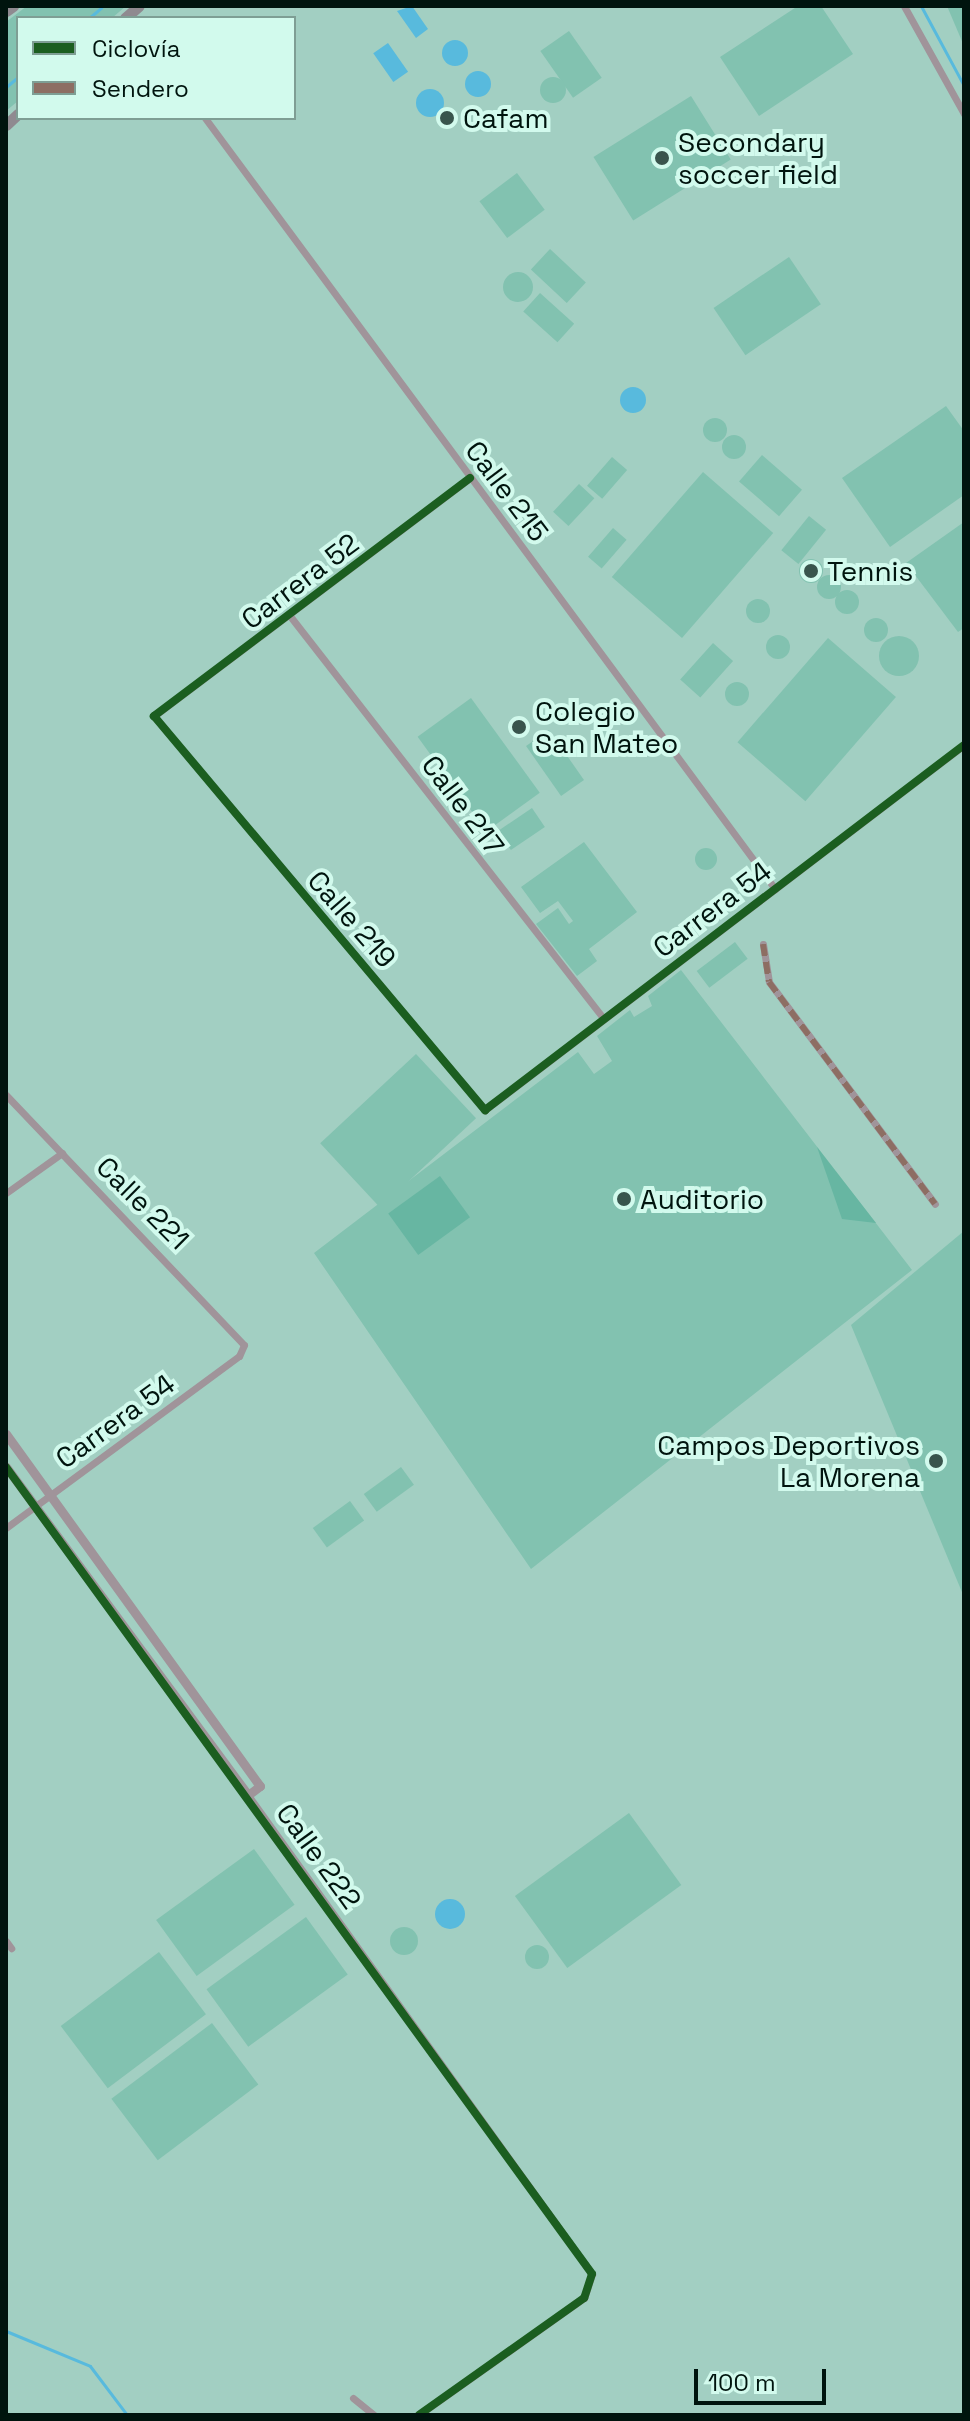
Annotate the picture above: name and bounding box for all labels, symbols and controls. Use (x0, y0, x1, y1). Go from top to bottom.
legend (16, 16, 296, 120)
text: Ciclovía (92, 33, 180, 64)
text: Sendero (92, 73, 189, 104)
place label: Cafam (463, 101, 548, 135)
marker: Cafam (438, 109, 456, 127)
place label: Secondary soccer field (678, 125, 838, 191)
marker: Secondary soccer field (653, 149, 671, 167)
street label: Calle 215 (458, 434, 556, 548)
street label: Carrera 52 (235, 526, 365, 636)
place label: Tennis (827, 554, 913, 588)
marker: Tennis (802, 562, 820, 580)
place label: Colegio San Mateo (535, 694, 678, 760)
marker: Colegio San Mateo (510, 718, 528, 736)
street label: Calle 217 (415, 749, 511, 861)
street label: Carrera 54 (646, 854, 778, 964)
street label: Calle 219 (301, 864, 403, 974)
street label: Calle 221 (90, 1150, 196, 1256)
place label: Auditorio (640, 1182, 764, 1216)
marker: Auditorio (615, 1190, 633, 1208)
street label: Carrera 54 (49, 1367, 181, 1475)
place label: Campos Deportivos La Morena (657, 1428, 920, 1494)
marker: Campos Deportivos La Morena (927, 1452, 945, 1470)
street label: Calle 222 (269, 1797, 369, 1915)
scale bar (698, 2353, 830, 2403)
text: 100 m (708, 2367, 776, 2398)

